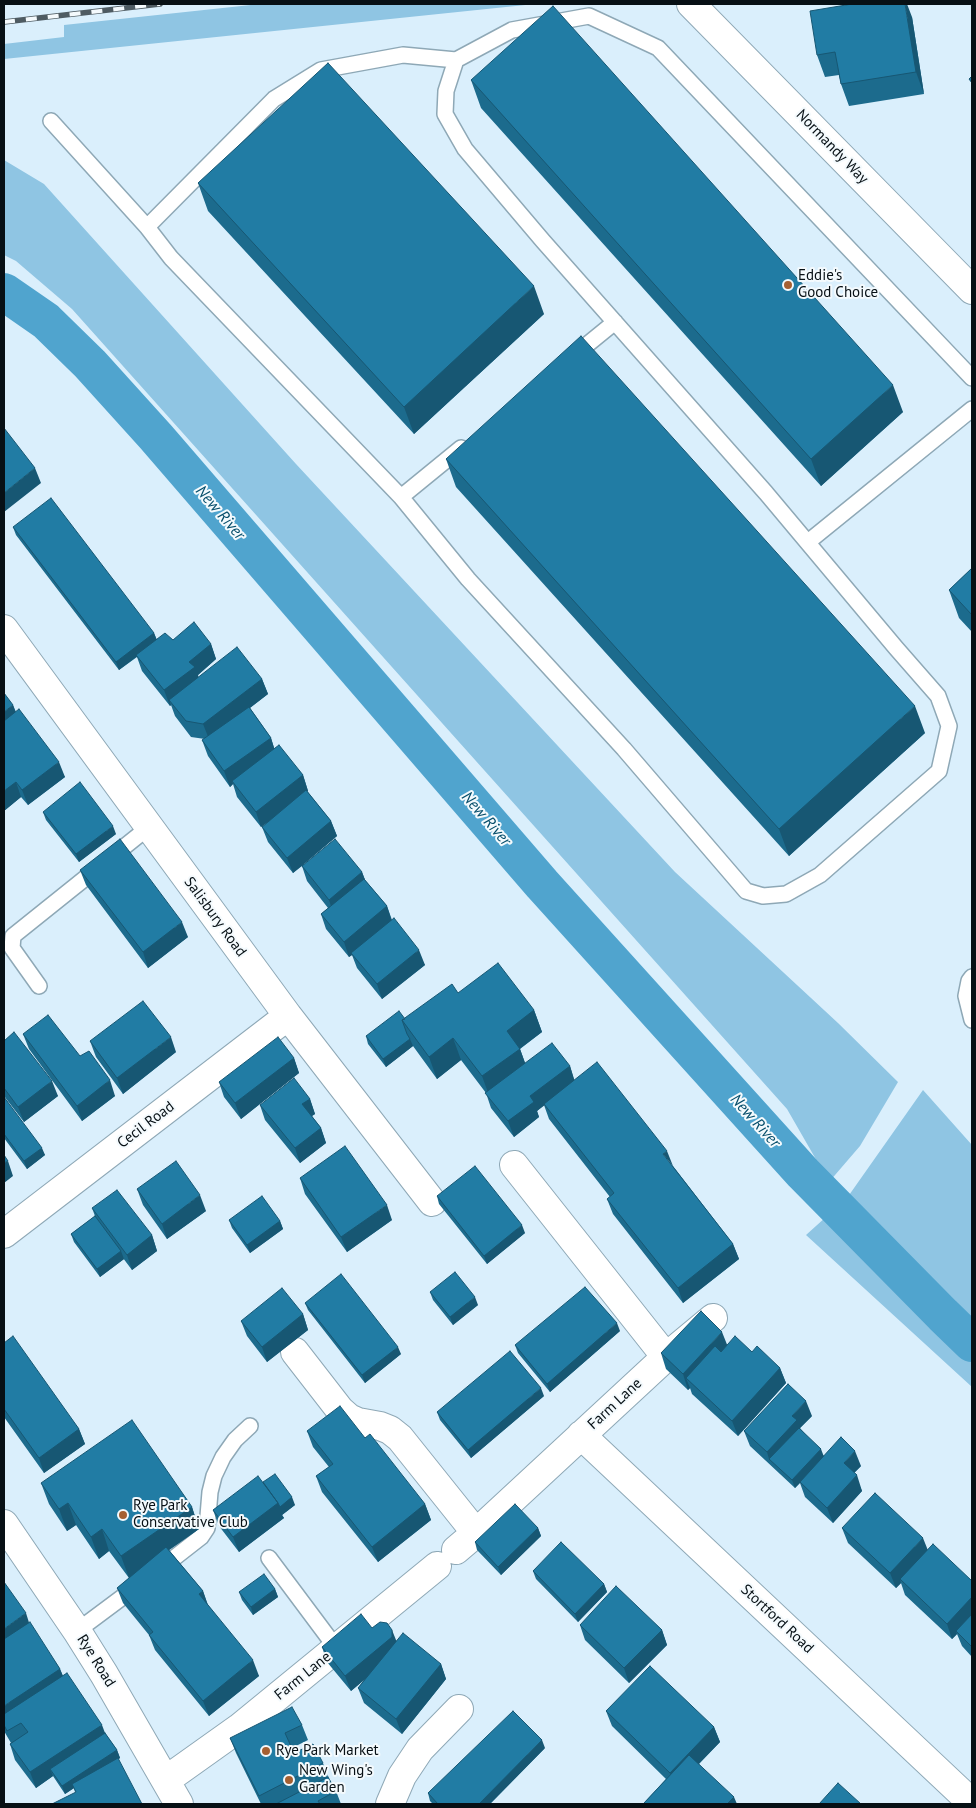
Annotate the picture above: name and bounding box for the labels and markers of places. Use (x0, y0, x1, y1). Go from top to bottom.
place label: Eddie's Good Choice (798, 267, 878, 302)
marker: Eddie's Good Choice (782, 279, 794, 291)
place label: Rye Park Conservative Club (133, 1497, 248, 1532)
marker: Rye Park Conservative Club (117, 1509, 129, 1521)
place label: Rye Park Market (276, 1742, 379, 1760)
marker: Rye Park Market (260, 1745, 272, 1757)
place label: New Wing's Garden (299, 1762, 373, 1797)
marker: New Wing's Garden (283, 1774, 295, 1786)

